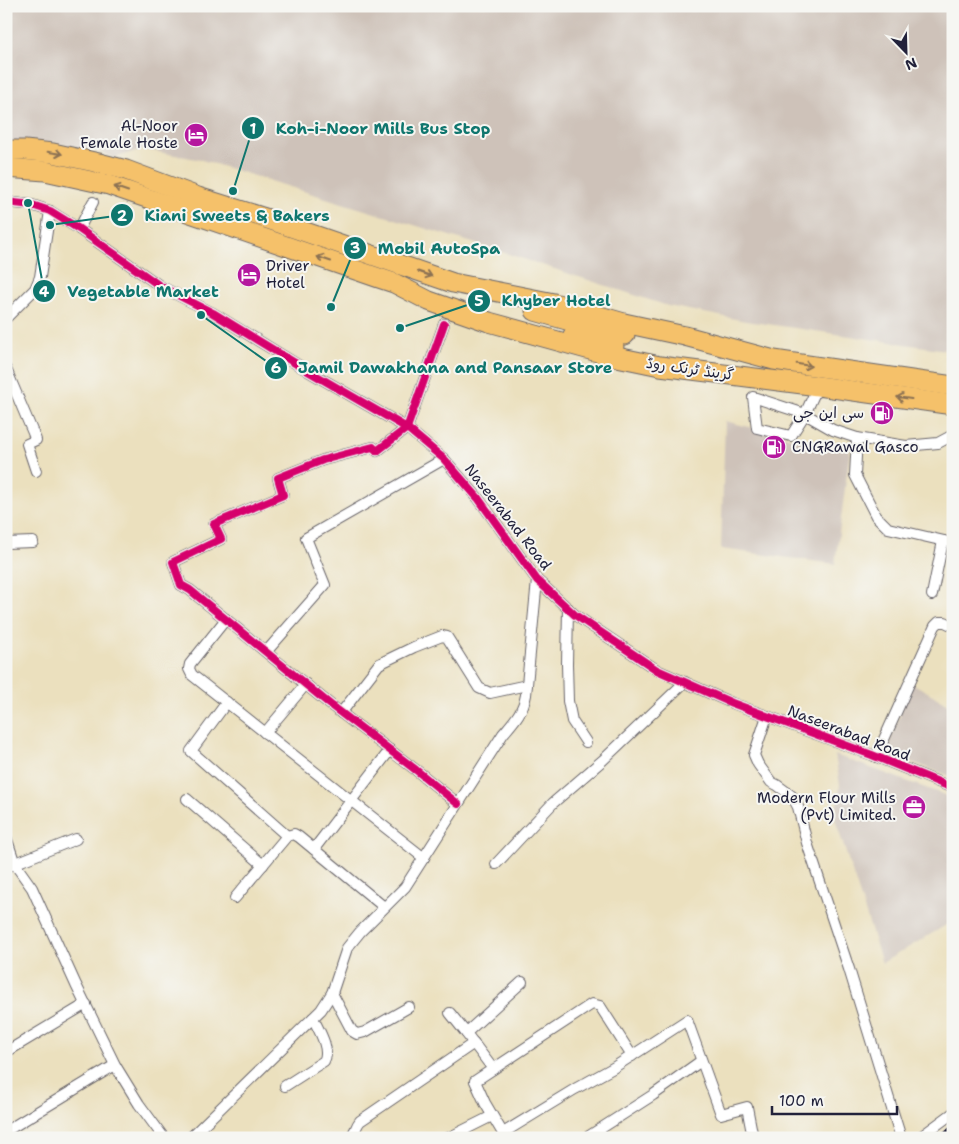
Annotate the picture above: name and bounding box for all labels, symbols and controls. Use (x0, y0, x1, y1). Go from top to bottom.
north arrow (882, 28, 932, 78)
text: N (902, 54, 920, 74)
callout: Koh-i-Noor Mills Bus Stop (241, 113, 501, 144)
place label: Al-Noor Female Hoste (80, 116, 178, 153)
text: Koh-i-Noor Mills Bus Stop (276, 118, 491, 139)
text: 1 (250, 119, 257, 139)
hotel icon: Al-Noor Female Hoste (183, 122, 209, 148)
one-way arrow (46, 149, 62, 159)
one-way arrow (114, 184, 129, 193)
callout: Kiani Sweets & Bakers (109, 200, 339, 231)
text: Kiani Sweets & Bakers (144, 205, 330, 226)
text: 2 (117, 206, 128, 226)
callout: Mobil AutoSpa (342, 232, 510, 263)
text: 3 (350, 238, 360, 258)
text: Mobil AutoSpa (378, 238, 500, 259)
one-way arrow (317, 254, 333, 263)
place label: Driver Hotel (266, 256, 310, 293)
hotel icon: Driver Hotel (236, 262, 262, 288)
one-way arrow (417, 270, 433, 279)
callout: Vegetable Market (32, 276, 228, 307)
text: Vegetable Market (67, 281, 219, 302)
text: 4 (39, 282, 50, 302)
callout: Khyber Hotel (467, 285, 621, 316)
text: Khyber Hotel (502, 290, 611, 311)
text: 5 (474, 291, 484, 311)
callout: Jamil Dawakhana and Pansaar Store (263, 352, 623, 383)
street label: گرینڈ ٹرنک روڈ (645, 353, 735, 385)
text: Jamil Dawakhana and Pansaar Store (298, 357, 613, 378)
text: 6 (271, 358, 281, 378)
one-way arrow (796, 360, 812, 370)
one-way arrow (897, 393, 913, 403)
fuel station icon: سی این جی (869, 400, 895, 426)
place label: سی این جی (793, 403, 864, 423)
fuel station icon: CNGRawal Gasco (761, 434, 787, 460)
place label: CNGRawal Gasco (792, 437, 919, 457)
street label: Naseerabad Road (460, 460, 556, 575)
street label: Naseerabad Road (785, 700, 914, 766)
place label: Modern Flour Mills (Pvt) Limited. (757, 788, 896, 825)
office icon: Modern Flour Mills (Pvt) Limited. (901, 794, 927, 820)
scale bar (772, 1084, 896, 1116)
text: 100 m (779, 1091, 824, 1111)

